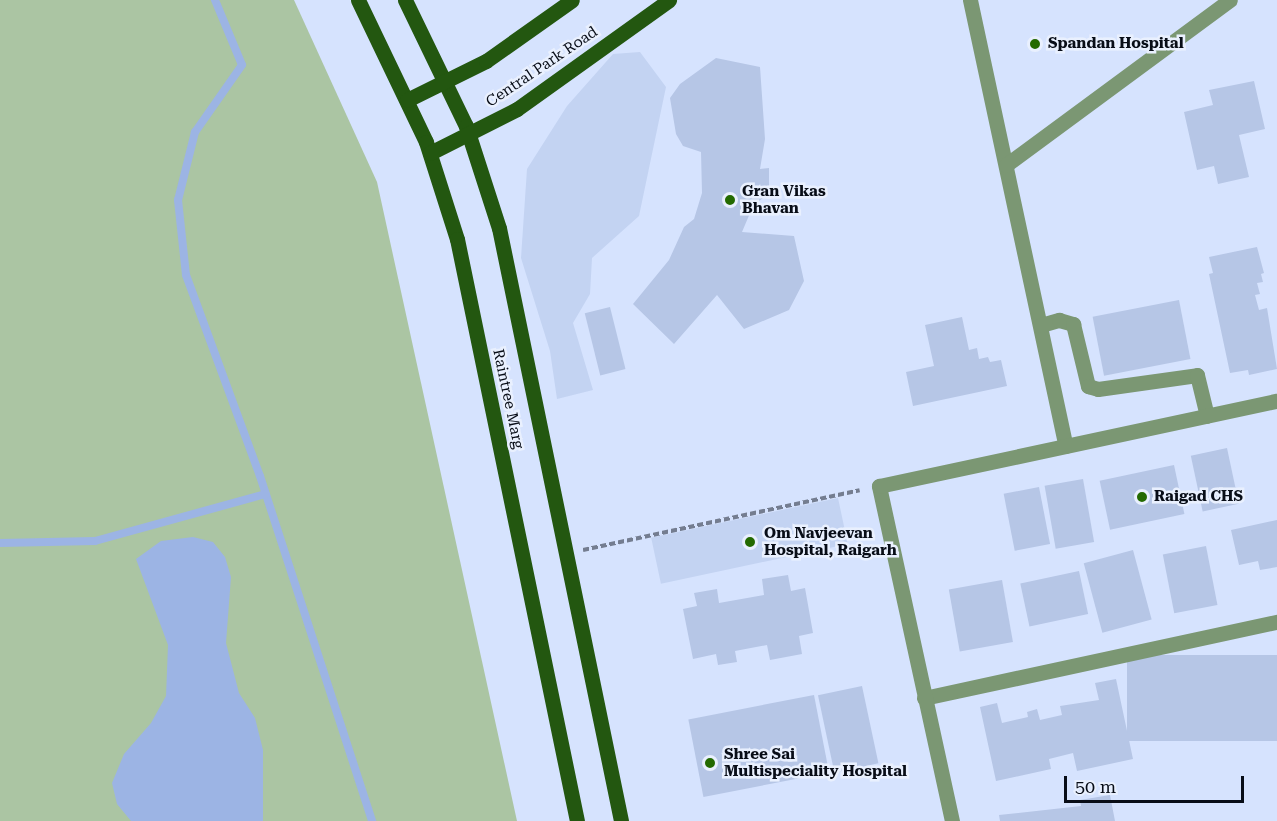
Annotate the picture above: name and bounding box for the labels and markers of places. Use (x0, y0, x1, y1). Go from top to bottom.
marker: Spandan Hospital (1026, 35, 1044, 53)
place label: Spandan Hospital (1048, 35, 1184, 53)
place label: Gran Vikas Bhavan (742, 182, 826, 217)
marker: Gran Vikas Bhavan (723, 193, 737, 207)
place label: Raigad CHS (1154, 488, 1243, 506)
marker: Raigad CHS (1135, 490, 1149, 504)
place label: Om Navjeevan Hospital, Raigarh (764, 524, 897, 559)
marker: Om Navjeevan Hospital, Raigarh (741, 533, 759, 551)
place label: Shree Sai Multispeciality Hospital (724, 745, 907, 780)
marker: Shree Sai Multispeciality Hospital (701, 754, 719, 772)

